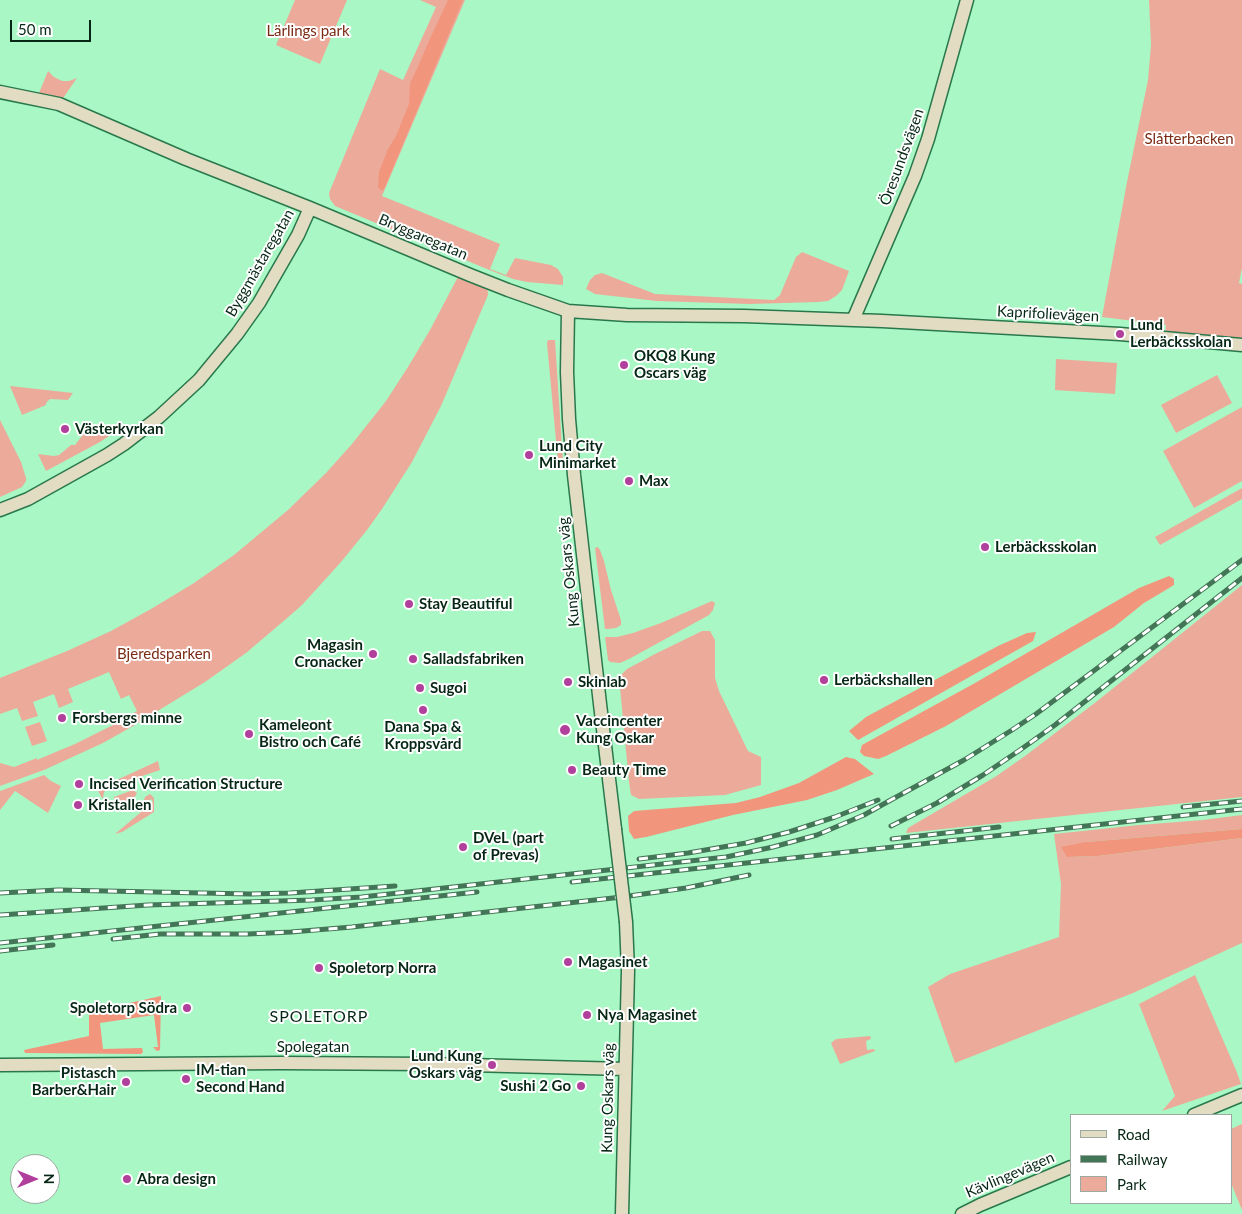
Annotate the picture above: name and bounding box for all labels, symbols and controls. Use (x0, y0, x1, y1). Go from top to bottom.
scale bar (12, 10, 94, 42)
text: 50 m (18, 20, 52, 38)
park label: Lärlings park (266, 22, 350, 40)
street label: Öresundsvägen (876, 106, 928, 208)
park label: Slåtterbacken (1145, 130, 1233, 148)
street label: Byggmästaregatan (222, 206, 298, 320)
street label: Bryggaregatan (376, 210, 470, 264)
street label: Kaprifolievägen (996, 302, 1100, 326)
place label: Lund Lerbäcksskolan (1130, 316, 1232, 351)
marker: Lund Lerbäcksskolan (1114, 328, 1126, 340)
place label: OKQ8 Kung Oscars väg (634, 347, 715, 382)
marker: OKQ8 Kung Oscars väg (618, 359, 630, 371)
place label: Västerkyrkan (75, 420, 163, 438)
marker: Västerkyrkan (59, 423, 71, 435)
place label: Lund City Minimarket (539, 437, 616, 472)
marker: Lund City Minimarket (523, 449, 535, 461)
place label: Max (639, 472, 668, 490)
marker: Max (623, 475, 635, 487)
street label: Kung Oskars väg (554, 516, 584, 628)
place label: Lerbäcksskolan (995, 538, 1097, 556)
marker: Lerbäcksskolan (979, 541, 991, 553)
place label: Stay Beautiful (419, 595, 513, 613)
marker: Stay Beautiful (403, 598, 415, 610)
place label: Magasin Cronacker (295, 636, 363, 671)
park label: Bjeredsparken (117, 645, 211, 663)
marker: Magasin Cronacker (367, 648, 379, 660)
place label: Salladsfabriken (423, 650, 524, 668)
marker: Salladsfabriken (407, 653, 419, 665)
place label: Lerbäckshallen (834, 671, 933, 689)
place label: Skinlab (578, 673, 626, 691)
marker: Lerbäckshallen (818, 674, 830, 686)
marker: Skinlab (562, 676, 574, 688)
place label: Sugoi (430, 679, 467, 697)
marker: Sugoi (414, 682, 426, 694)
marker: Dana Spa & Kroppsvård (417, 704, 429, 716)
place label: Forsbergs minne (72, 709, 182, 727)
marker: Forsbergs minne (56, 712, 68, 724)
place label: Vaccincenter Kung Oskar (576, 712, 662, 747)
place label: Kameleont Bistro och Café (259, 716, 361, 751)
place label: Dana Spa & Kroppsvård (384, 718, 462, 753)
marker: Vaccincenter Kung Oskar (558, 723, 572, 737)
marker: Kameleont Bistro och Café (243, 728, 255, 740)
place label: Beauty Time (582, 761, 666, 779)
marker: Beauty Time (566, 764, 578, 776)
place label: Incised Verification Structure (89, 775, 283, 793)
marker: Incised Verification Structure (73, 778, 85, 790)
place label: Kristallen (88, 796, 151, 814)
marker: Kristallen (72, 799, 84, 811)
place label: DVeL (part of Prevas) (473, 829, 544, 864)
marker: DVeL (part of Prevas) (457, 841, 469, 853)
place label: Magasinet (578, 953, 648, 971)
marker: Magasinet (562, 956, 574, 968)
place label: Spoletorp Norra (329, 959, 436, 977)
marker: Spoletorp Norra (313, 962, 325, 974)
place label: Spoletorp Södra (70, 999, 177, 1017)
marker: Spoletorp Södra (181, 1002, 193, 1014)
place label: Nya Magasinet (597, 1006, 697, 1024)
district label: SPOLETORP (268, 1007, 370, 1027)
marker: Nya Magasinet (581, 1009, 593, 1021)
street label: Spolegatan (277, 1038, 349, 1056)
street label: Kung Oskars väg (598, 1043, 618, 1153)
place label: Lund Kung Oskars väg (409, 1047, 482, 1082)
marker: Lund Kung Oskars väg (486, 1059, 498, 1071)
place label: IM-tian Second Hand (196, 1061, 284, 1096)
place label: Pistasch Barber&Hair (32, 1064, 116, 1099)
marker: IM-tian Second Hand (180, 1073, 192, 1085)
marker: Pistasch Barber&Hair (120, 1076, 132, 1088)
place label: Sushi 2 Go (500, 1077, 571, 1095)
marker: Sushi 2 Go (575, 1080, 587, 1092)
legend (1070, 1114, 1232, 1204)
text: Road (1117, 1125, 1150, 1143)
street label: Kävlingevägen (963, 1148, 1057, 1202)
text: Railway (1117, 1150, 1168, 1168)
north arrow (10, 1154, 60, 1204)
place label: Abra design (137, 1170, 216, 1188)
marker: Abra design (121, 1173, 133, 1185)
text: N (41, 1174, 58, 1184)
text: Park (1117, 1175, 1146, 1193)

